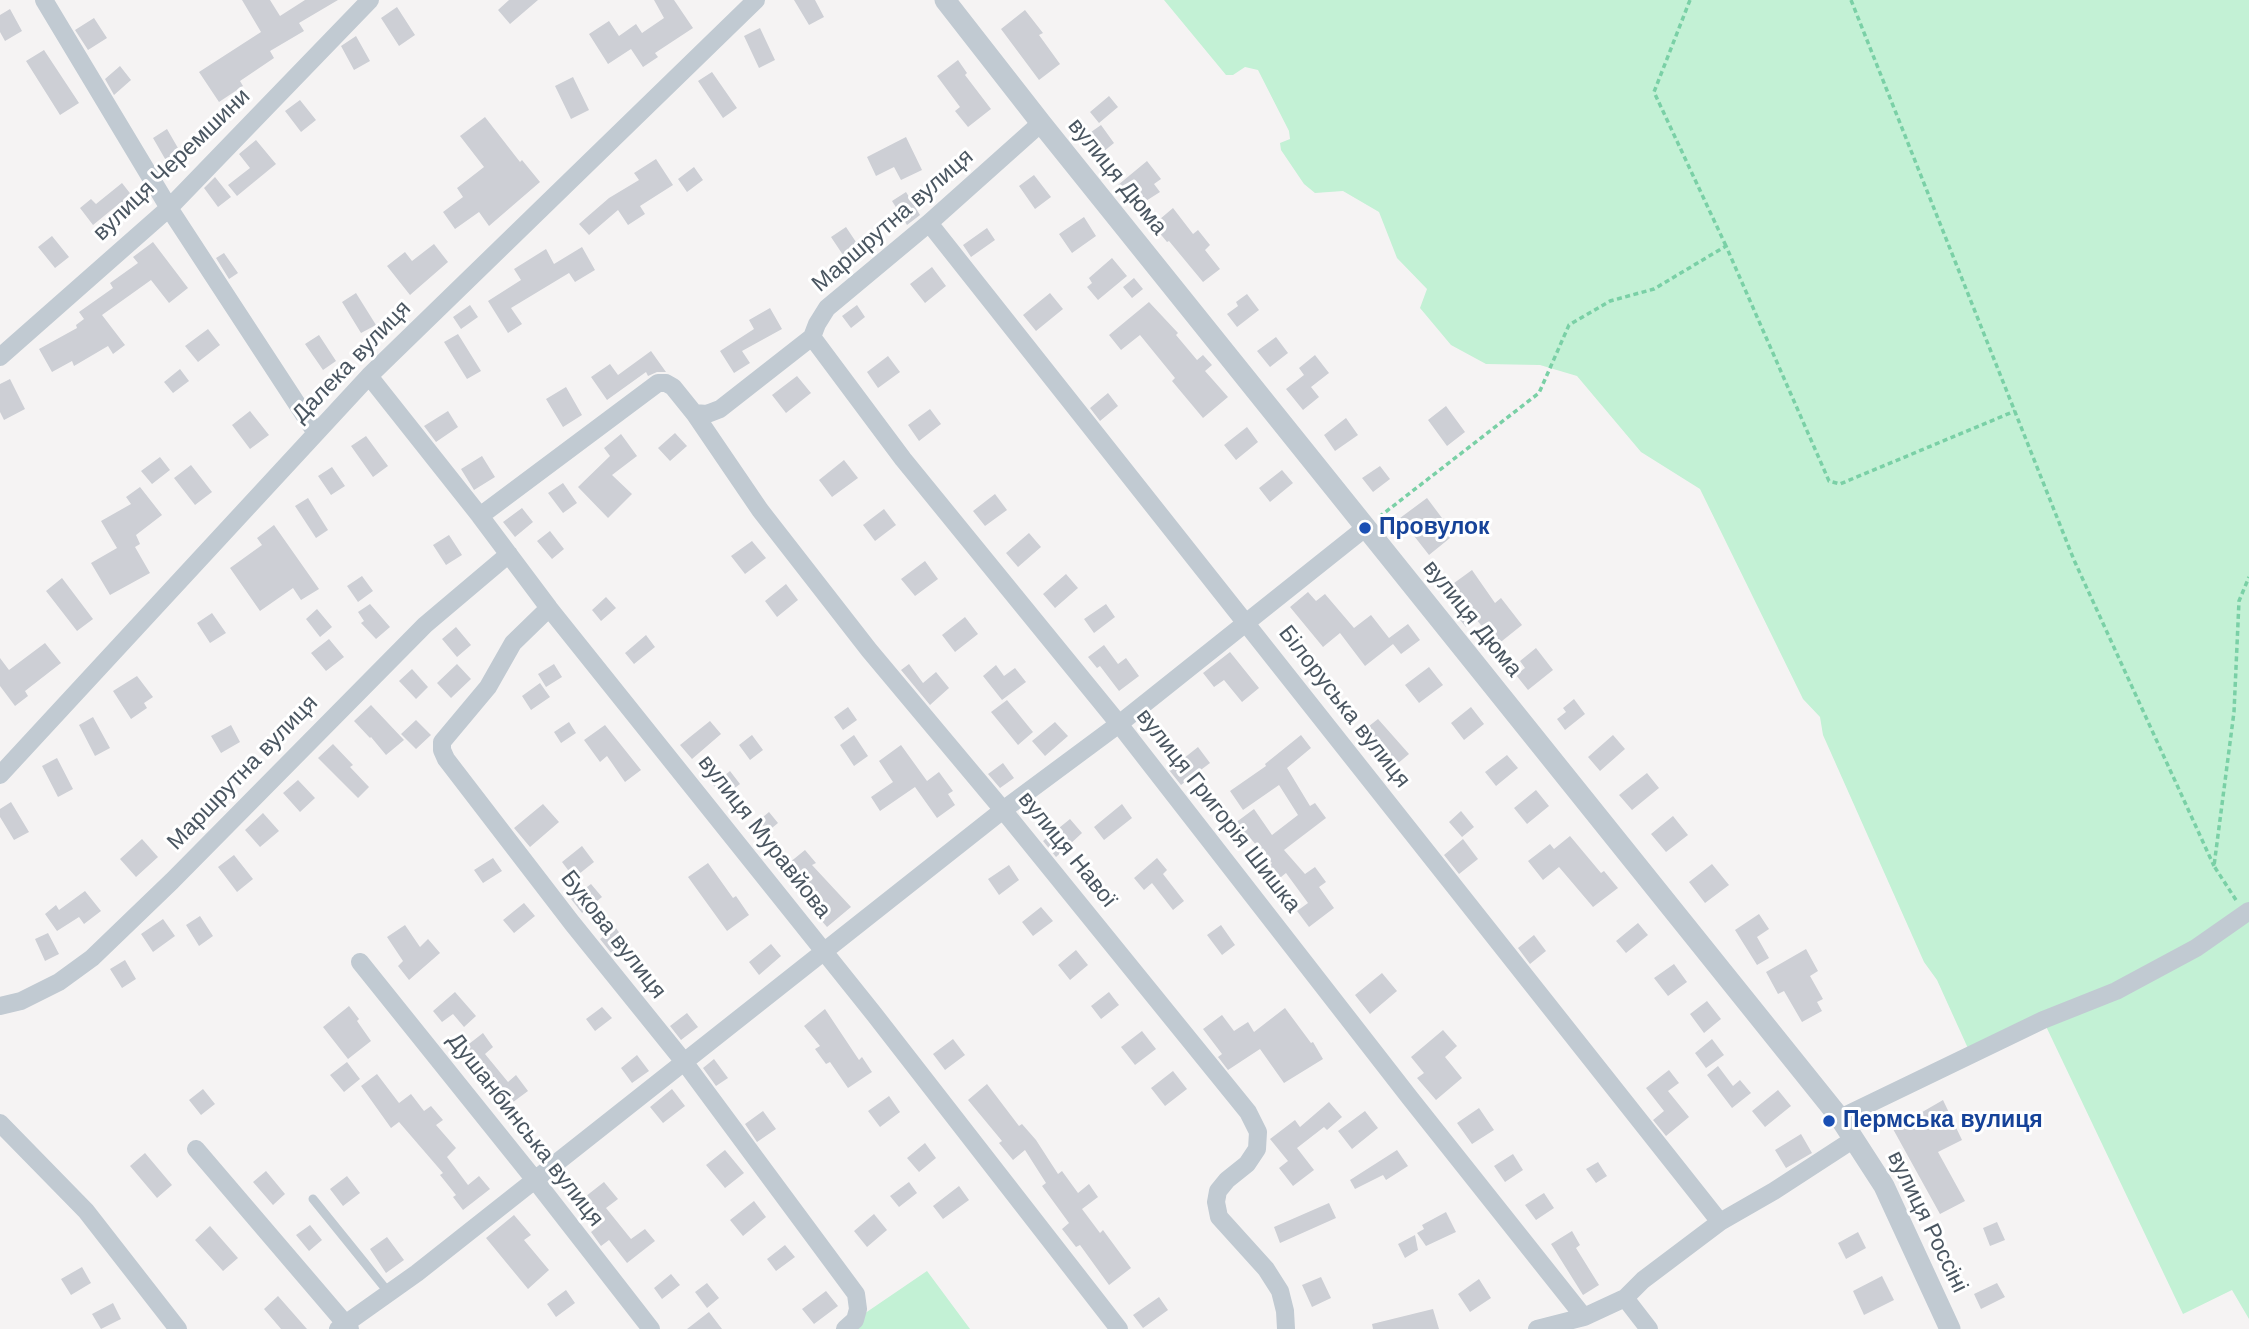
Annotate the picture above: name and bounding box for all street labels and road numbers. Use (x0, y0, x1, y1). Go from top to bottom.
street label: вулиця Черемшини (88, 83, 256, 247)
street label: вулиця Дюма (1062, 113, 1172, 241)
street label: Маршрутна вулиця (807, 144, 979, 298)
street label: Далека вулиця (287, 295, 417, 429)
street label: вулиця Дюма (1417, 555, 1527, 683)
street label: Білоруська вулиця (1272, 620, 1416, 794)
street label: Маршрутна вулиця (162, 690, 324, 856)
street label: вулиця Григорія Шишка (1130, 704, 1306, 918)
street label: вулиця Муравйова (692, 750, 836, 924)
street label: вулиця Навої (1012, 786, 1122, 914)
street label: Букова вулиця (554, 865, 672, 1005)
street label: Душанбинська вулиця (441, 1028, 609, 1232)
street label: вулиця Россіні (1881, 1147, 1973, 1297)

